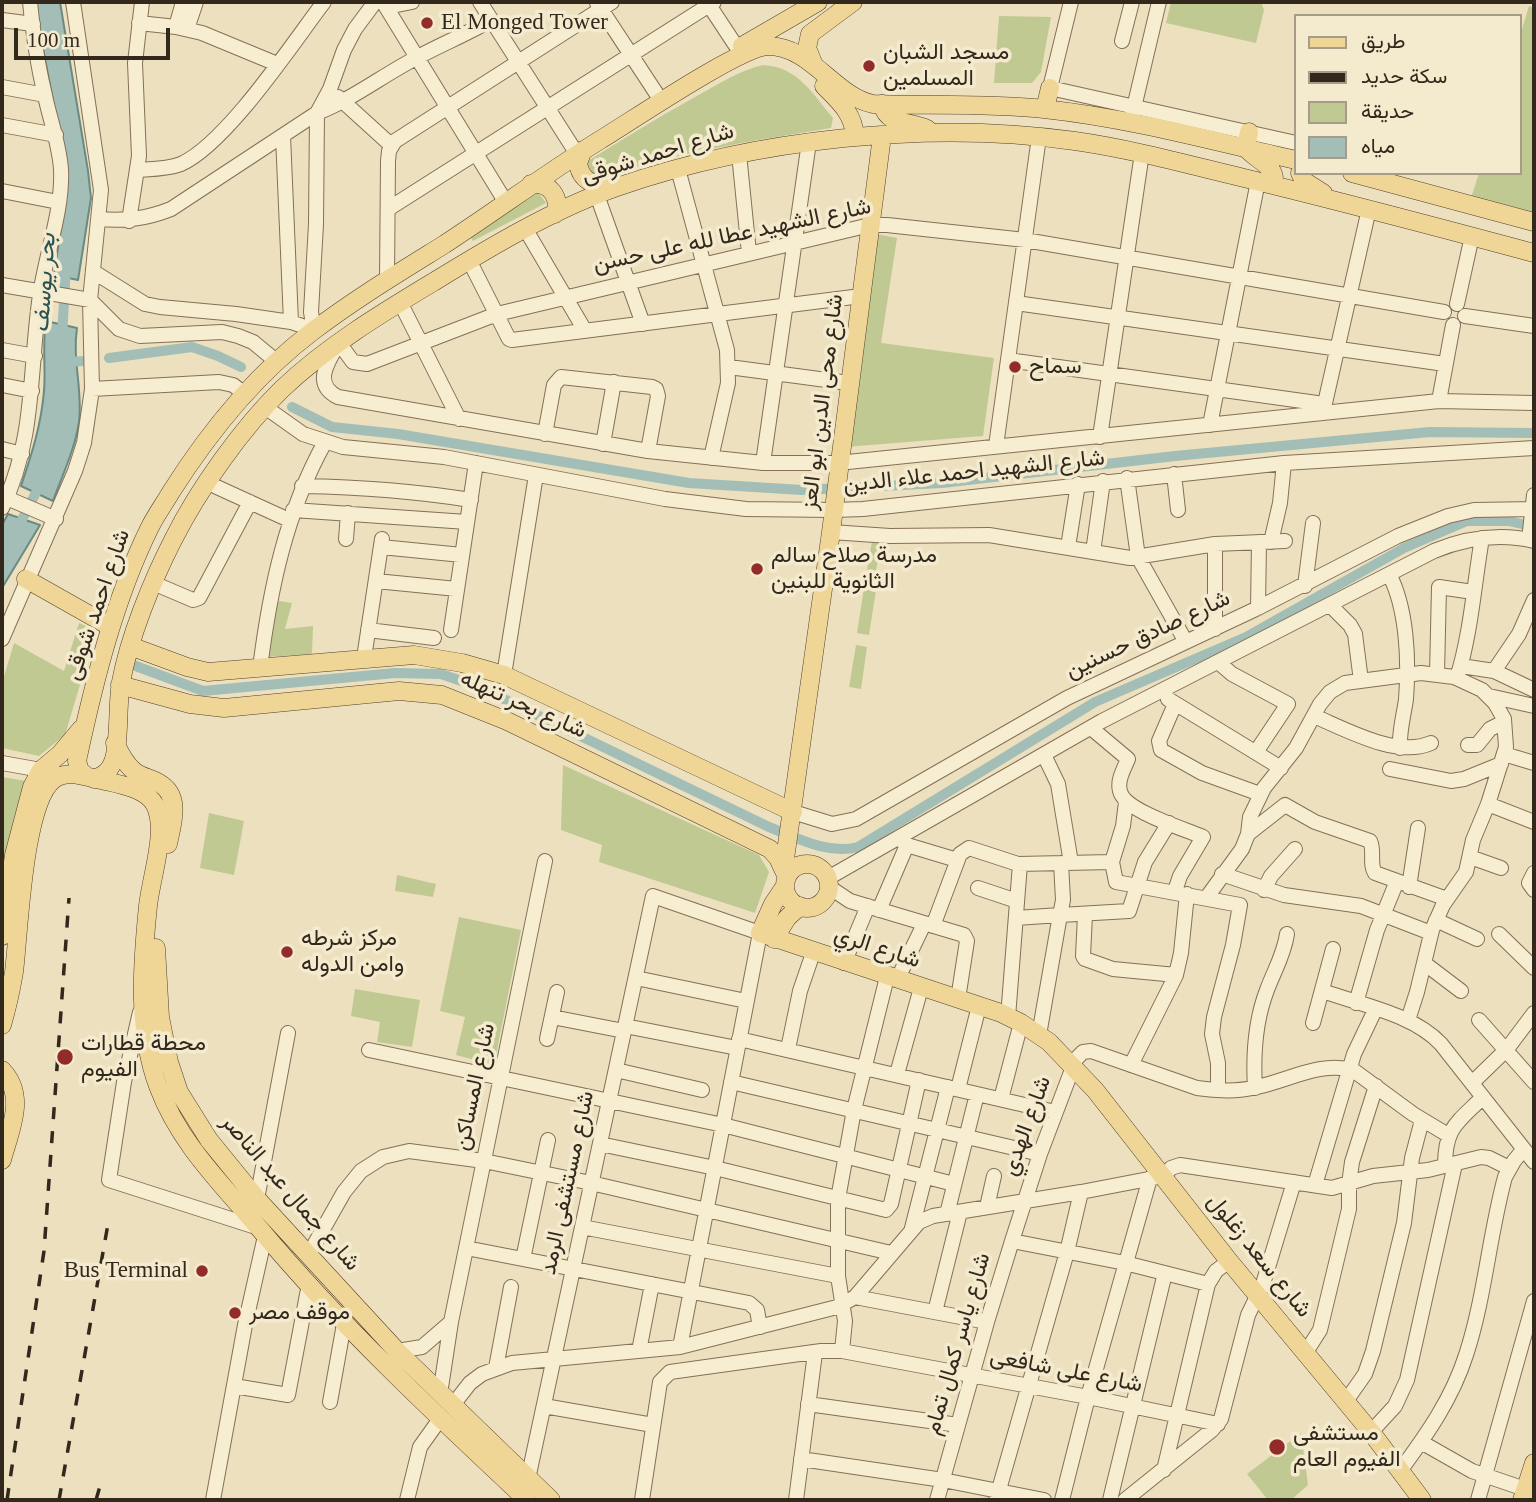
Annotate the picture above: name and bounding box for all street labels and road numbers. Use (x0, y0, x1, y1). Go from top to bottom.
street label: شارع احمد شوقى (579, 118, 737, 190)
street label: شارع الشهيد عطا لله على حسن (590, 193, 874, 279)
street label: شارع محى الدين ابو العز (796, 293, 850, 511)
street label: شارع الشهيد احمد علاء الدين (842, 445, 1106, 499)
street label: شارع احمد شوقى (59, 526, 137, 684)
street label: شارع صادق حسنين (1061, 585, 1235, 685)
street label: شارع بحر تنهله (456, 665, 590, 745)
street label: شارع الري (830, 921, 924, 975)
street label: شارع المساكن (448, 1021, 502, 1153)
street label: شارع الهدي (996, 1072, 1058, 1180)
street label: شارع مستشفى الرمد (535, 1089, 601, 1277)
street label: شارع جمال عبد الناصر (214, 1109, 366, 1277)
street label: شارع سعد زغلول (1201, 1188, 1317, 1324)
street label: شارع ياسر كمال تمام (919, 1250, 997, 1438)
street label: شارع على شافعى (987, 1343, 1145, 1399)

